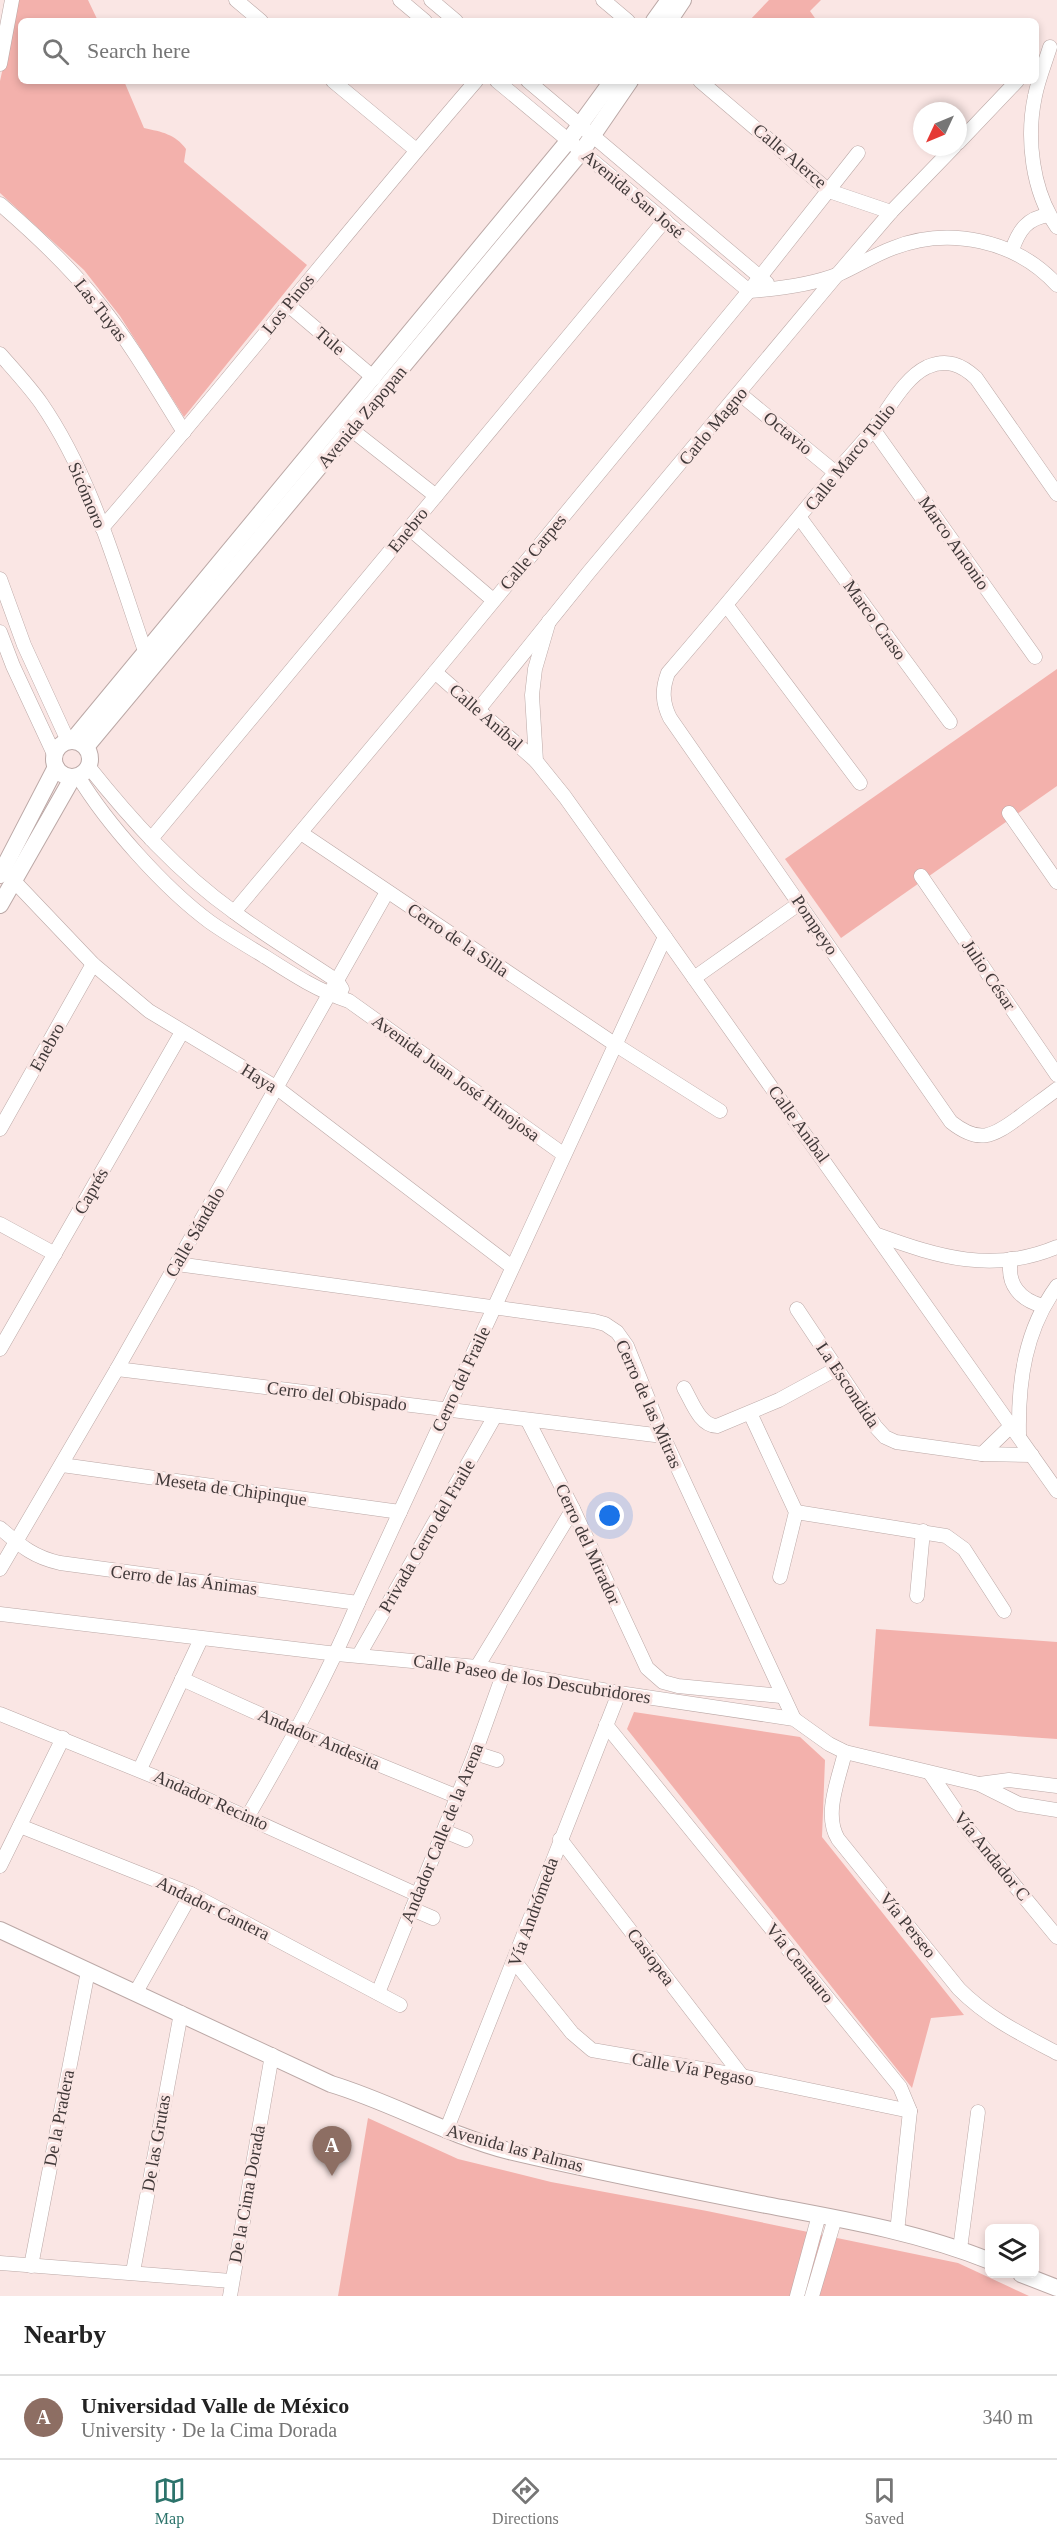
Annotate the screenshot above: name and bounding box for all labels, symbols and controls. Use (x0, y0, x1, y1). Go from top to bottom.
search box (18, 18, 1039, 84)
icon: search (39, 35, 72, 68)
text: Search here (87, 38, 190, 63)
north arrow (913, 102, 967, 156)
street label: Calle Alerce (749, 120, 831, 192)
street label: Avenida San José (578, 146, 688, 242)
street label: Los Pinos (258, 270, 318, 338)
street label: Las Tuyas (70, 275, 132, 345)
street label: Tule (311, 323, 349, 359)
street label: Avenida Zapopan (313, 362, 411, 472)
street label: Carlo Magno (675, 383, 751, 469)
street label: Calle Marco Tulio (801, 399, 899, 515)
street label: Octavio (760, 407, 816, 459)
street label: Sicómoro (64, 459, 110, 531)
street label: Marco Antonio (914, 492, 994, 594)
street label: Enebro (384, 504, 432, 556)
street label: Calle Carpes (496, 510, 570, 594)
street label: Marco Craso (839, 576, 911, 664)
street label: Calle Aníbal (445, 680, 527, 754)
street label: Pompeyo (788, 891, 842, 959)
street label: Cerro de la Silla (404, 899, 512, 981)
street label: Julio César (958, 936, 1020, 1014)
street label: Avenida Juan José Hinojosa (368, 1011, 544, 1145)
street label: Enebro (26, 1019, 68, 1075)
street label: Haya (238, 1059, 280, 1097)
street label: Calle Aníbal (764, 1082, 834, 1166)
street label: Caprés (70, 1164, 112, 1218)
street label: Calle Sándalo (161, 1183, 229, 1281)
street label: Cerro del Fraile (428, 1323, 494, 1435)
street label: Cerro de las Mitras (612, 1337, 686, 1471)
street label: La Escondida (812, 1339, 884, 1431)
street label: Cerro del Obispado (266, 1377, 408, 1415)
street label: Privada Cerro del Fraile (375, 1456, 479, 1616)
street label: Meseta de Chipinque (154, 1468, 308, 1510)
street label: Cerro del Mirador (551, 1480, 625, 1608)
your location (595, 1501, 624, 1530)
street label: Cerro de las Ánimas (110, 1560, 259, 1599)
street label: Calle Paseo de los Descubridores (412, 1650, 652, 1708)
street label: Andador Andesita (255, 1704, 383, 1774)
street label: Andador Calle de la Arena (397, 1740, 487, 1926)
street label: Andador Recinto (151, 1766, 271, 1834)
street label: Vía Andador C (950, 1807, 1034, 1905)
street label: Vía Andrómeda (504, 1855, 562, 1969)
street label: Andador Cantera (153, 1872, 273, 1944)
street label: Vía Perseo (876, 1888, 940, 1962)
street label: Vía Centauro (762, 1919, 838, 2007)
street label: Casiopea (623, 1925, 679, 1989)
street label: Calle Vía Pegaso (630, 2048, 756, 2090)
street label: De la Pradera (40, 2068, 78, 2168)
street label: De las Grutas (138, 2093, 174, 2193)
street label: Avenida las Palmas (444, 2120, 586, 2176)
street label: De la Cima Dorada (225, 2124, 269, 2264)
pin: A (312, 2126, 352, 2176)
map controls (985, 2224, 1039, 2278)
button: layers (985, 2224, 1039, 2278)
text: Nearby (24, 2320, 106, 2349)
text: Universidad Valle de México (81, 2393, 349, 2418)
text: A (36, 2406, 51, 2428)
text: 340 m (982, 2406, 1033, 2428)
text: University · De la Cima Dorada (81, 2419, 337, 2441)
tab: Map (153, 2474, 186, 2528)
tab: Directions (492, 2474, 559, 2528)
tab: Saved (865, 2474, 904, 2528)

